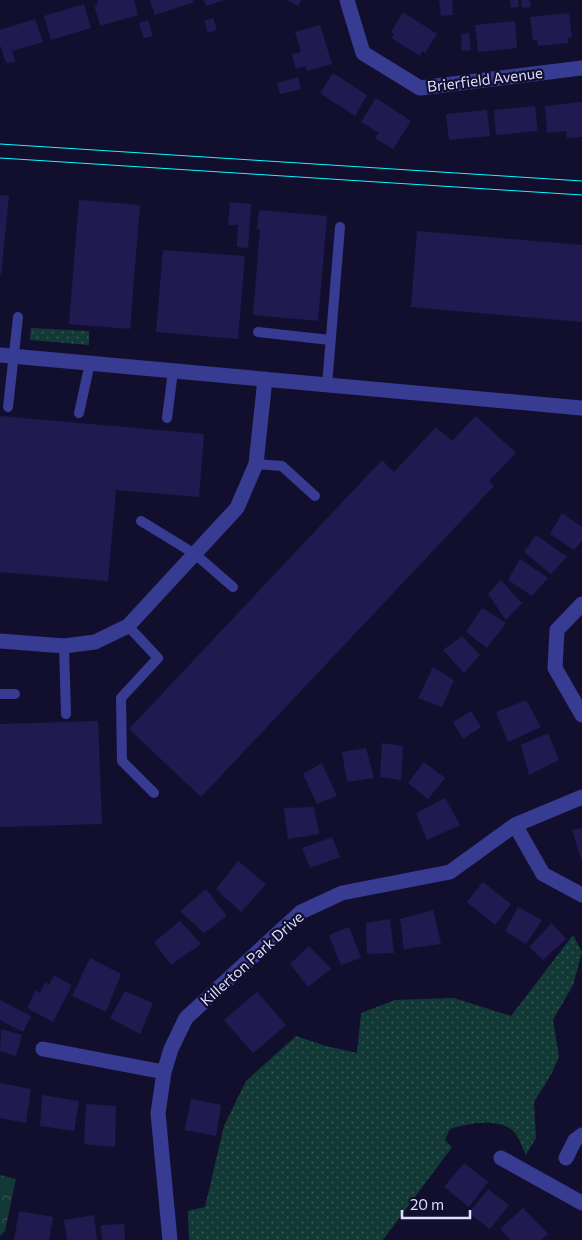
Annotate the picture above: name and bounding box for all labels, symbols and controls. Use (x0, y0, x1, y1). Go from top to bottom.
street label: Brierfield Avenue (426, 63, 544, 95)
street label: Killerton Park Drive (196, 907, 307, 1009)
scale bar (402, 1188, 470, 1220)
text: 20 m (410, 1195, 444, 1213)

